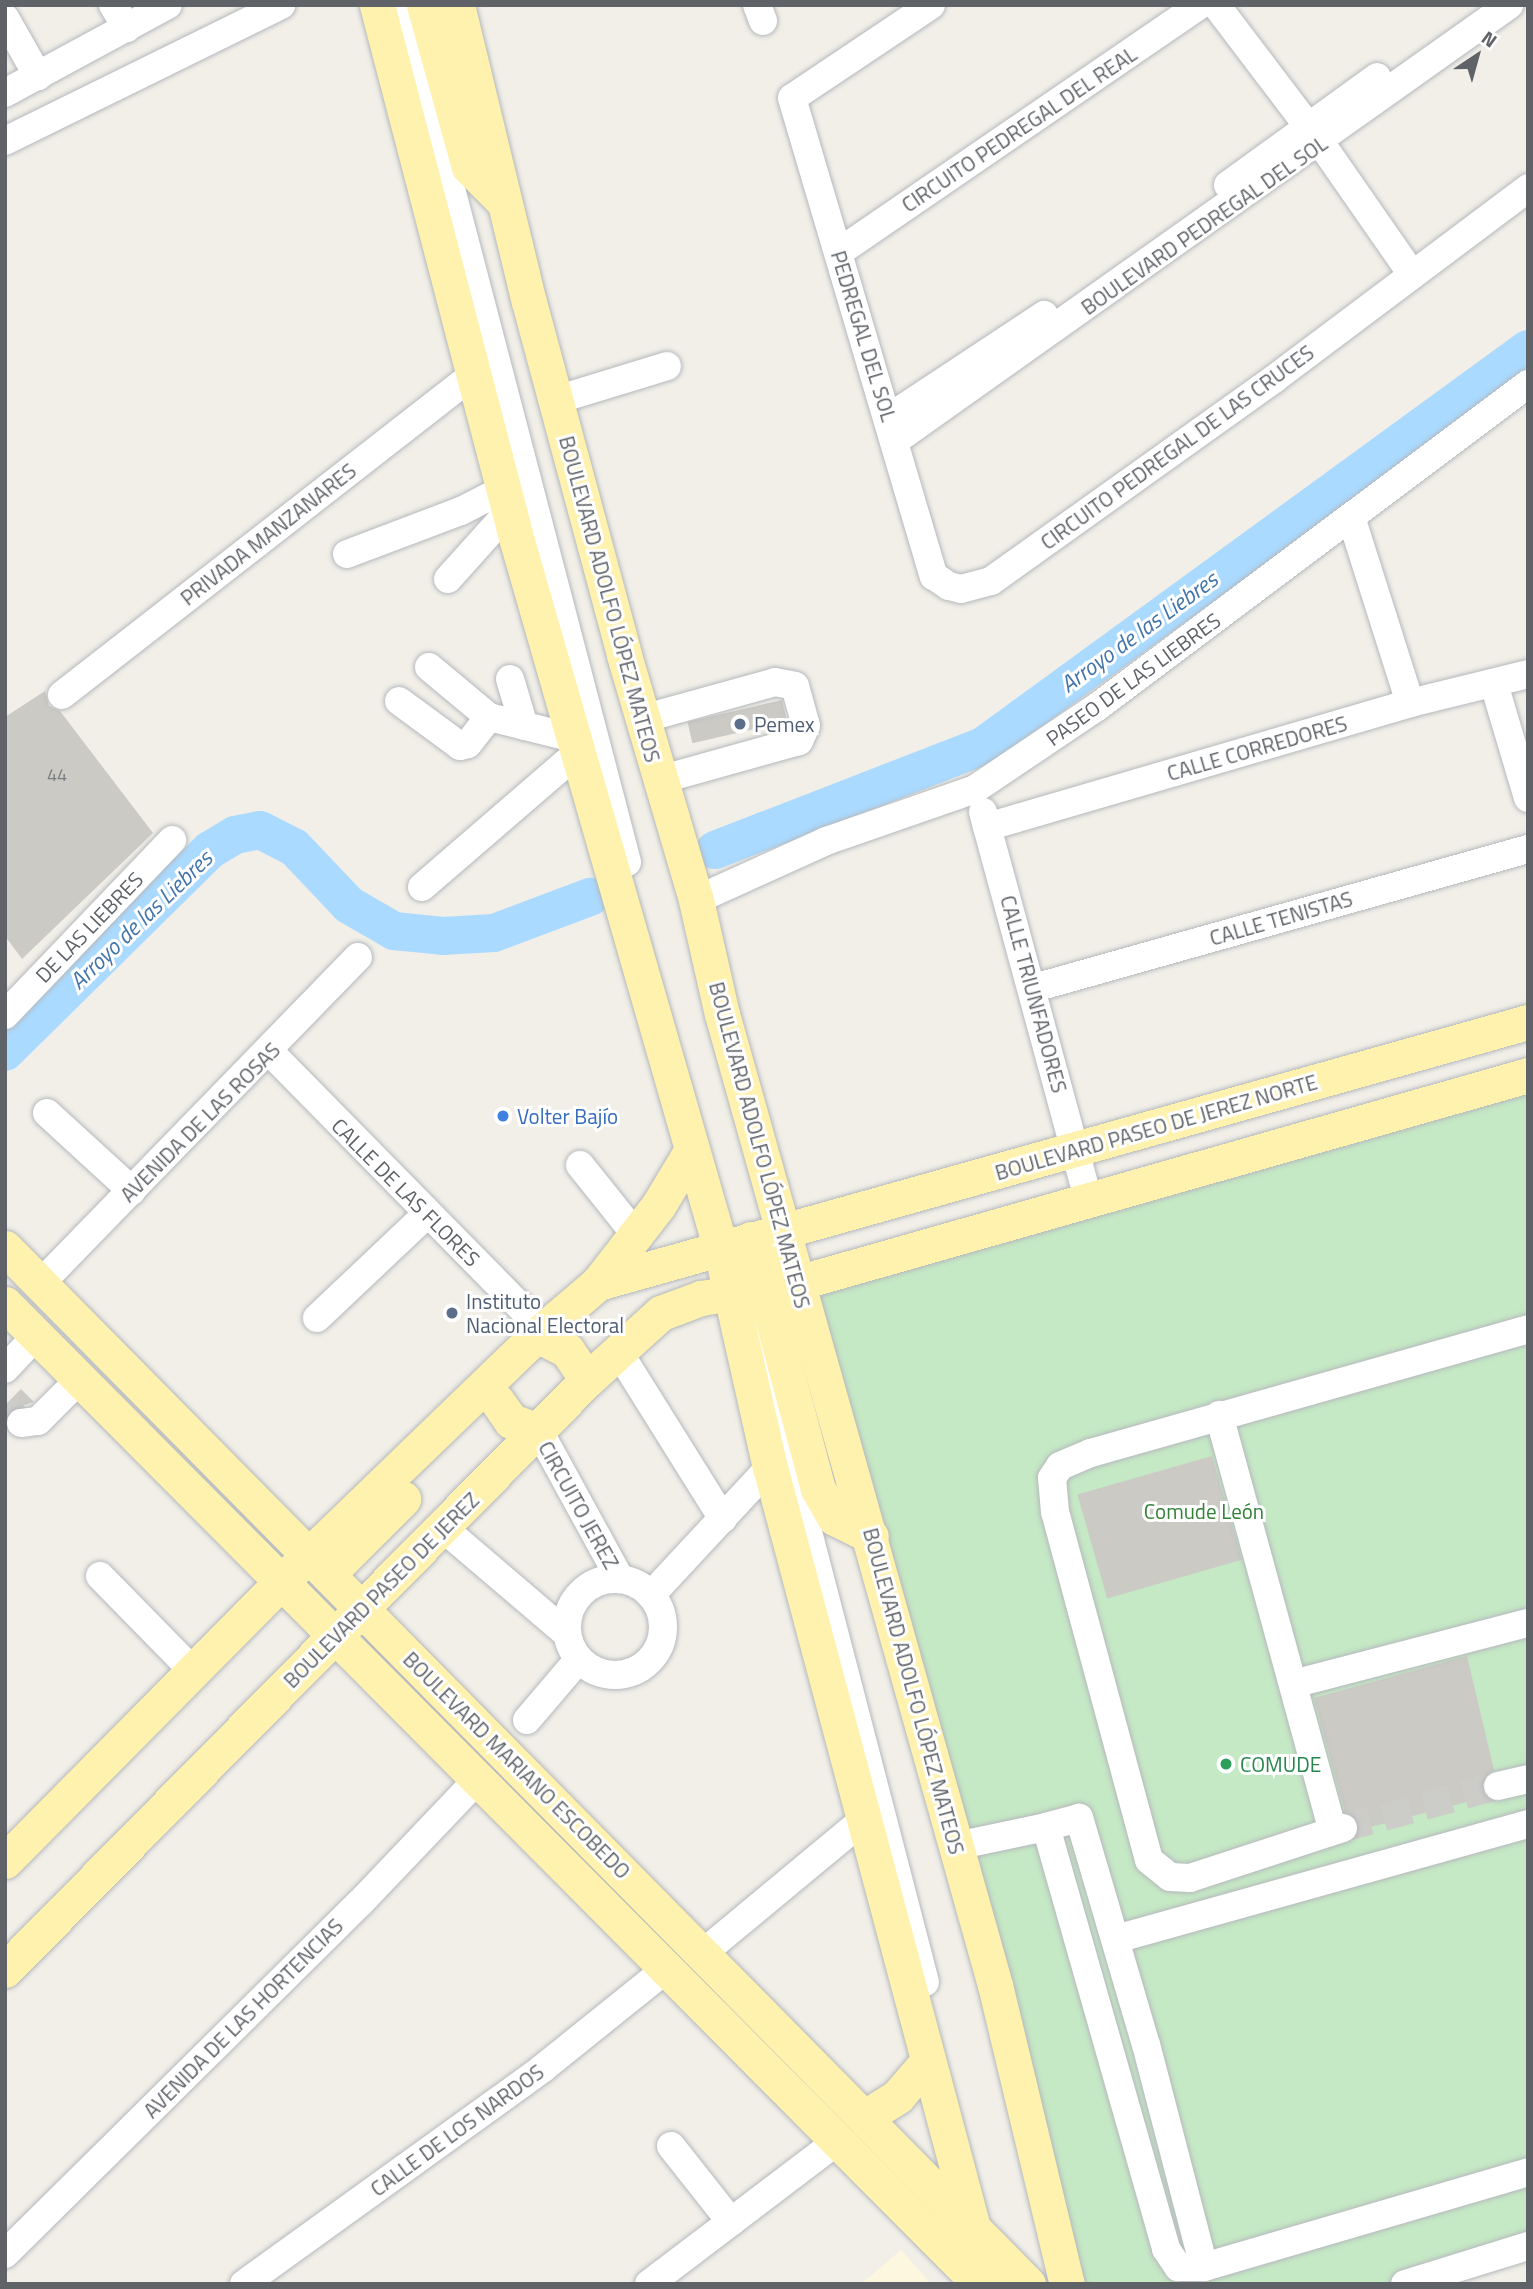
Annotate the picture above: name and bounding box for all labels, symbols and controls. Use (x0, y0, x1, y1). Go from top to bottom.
north arrow (1442, 21, 1512, 91)
text: N (1476, 23, 1503, 54)
street label: CIRCUITO PEDREGAL DEL REAL (897, 41, 1141, 217)
street label: BOULEVARD PEDREGAL DEL SOL (1076, 130, 1332, 320)
street label: PEDREGAL DEL SOL (826, 248, 902, 424)
street label: CIRCUITO PEDREGAL DE LAS CRUCES (1036, 339, 1318, 555)
street label: BOULEVARD ADOLFO LÓPEZ MATEOS (554, 433, 666, 765)
street label: PRIVADA MANZANARES (175, 458, 361, 610)
water label: Arroyo de las Liebres (1055, 566, 1223, 698)
street label: PASEO DE LAS LIEBRES (1041, 607, 1225, 751)
street label: CALLE CORREDORES (1164, 710, 1350, 786)
place label: Pemex (754, 711, 815, 737)
marker: Pemex (732, 716, 748, 732)
house number: 44 (47, 764, 67, 786)
water label: Arroyo de las Liebres (64, 845, 218, 995)
street label: DE LAS LIEBRES (30, 867, 148, 987)
street label: CALLE TENISTAS (1207, 886, 1355, 950)
street label: CALLE TRIUNFADORES (996, 893, 1072, 1095)
street label: BOULEVARD ADOLFO LÓPEZ MATEOS (704, 979, 816, 1311)
street label: AVENIDA DE LAS ROSAS (115, 1037, 285, 1207)
street label: BOULEVARD PASEO DE JEREZ NORTE (992, 1069, 1320, 1185)
place label: Volter Bajío (517, 1103, 618, 1129)
marker: Volter Bajío (495, 1108, 511, 1124)
street label: CALLE DE LAS FLORES (327, 1113, 485, 1271)
place label: Instituto Nacional Electoral (466, 1288, 624, 1338)
marker: Instituto Nacional Electoral (444, 1305, 460, 1321)
street label: CIRCUITO JEREZ (534, 1437, 624, 1573)
street label: BOULEVARD PASEO DE JEREZ (278, 1487, 484, 1693)
park label: Comude León (1144, 1498, 1264, 1524)
street label: BOULEVARD ADOLFO LÓPEZ MATEOS (858, 1525, 970, 1857)
street label: BOULEVARD MARIANO ESCOBEDO (398, 1646, 636, 1884)
place label: COMUDE (1240, 1751, 1321, 1777)
marker: COMUDE (1218, 1756, 1234, 1772)
street label: AVENIDA DE LAS HORTENCIAS (138, 1913, 348, 2123)
street label: CALLE DE LOS NARDOS (365, 2059, 549, 2201)

